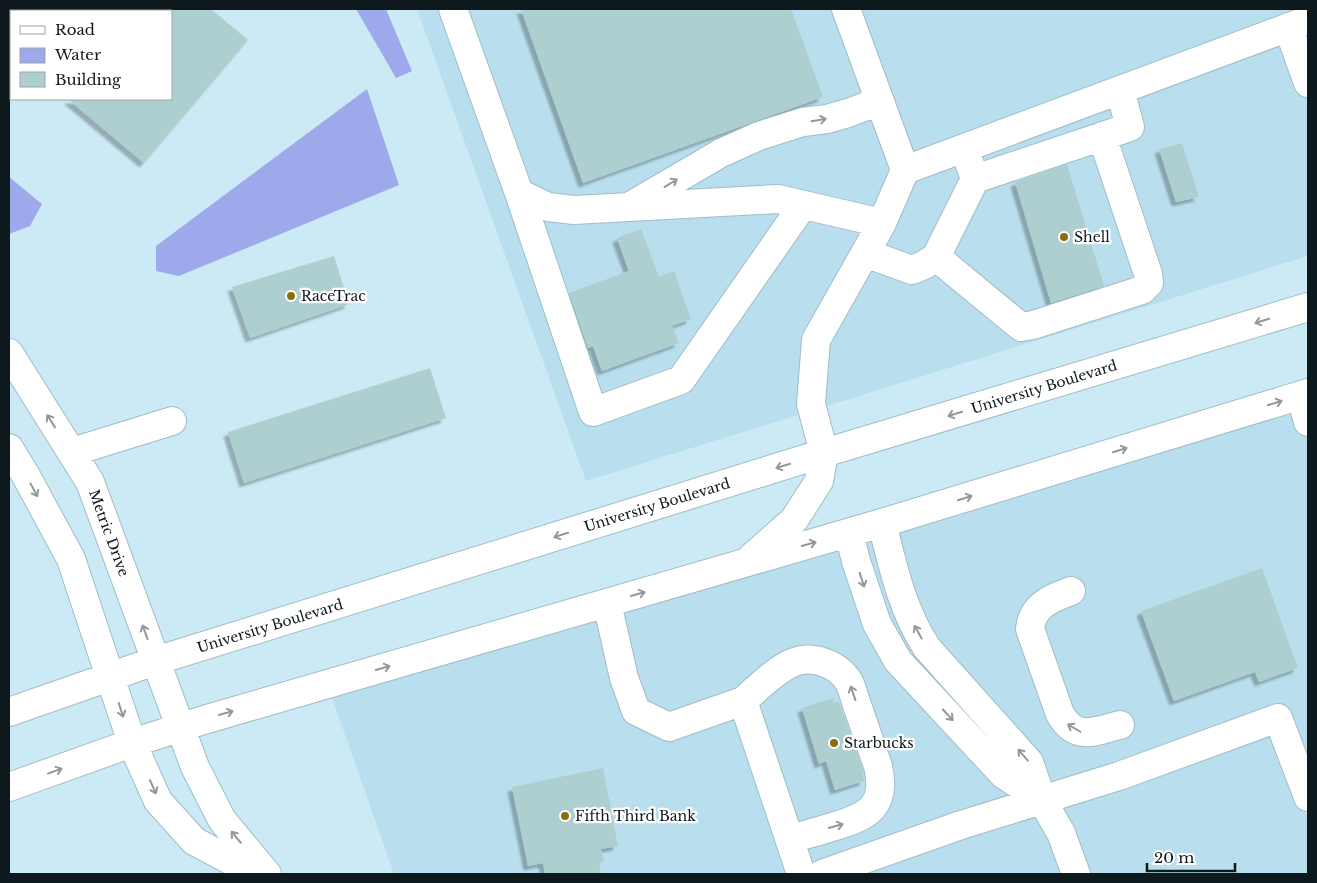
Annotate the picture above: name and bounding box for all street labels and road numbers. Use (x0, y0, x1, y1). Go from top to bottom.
street label: University Boulevard (969, 356, 1120, 418)
street label: University Boulevard (582, 474, 733, 536)
street label: Metric Drive (85, 487, 133, 579)
street label: University Boulevard (195, 595, 346, 657)

